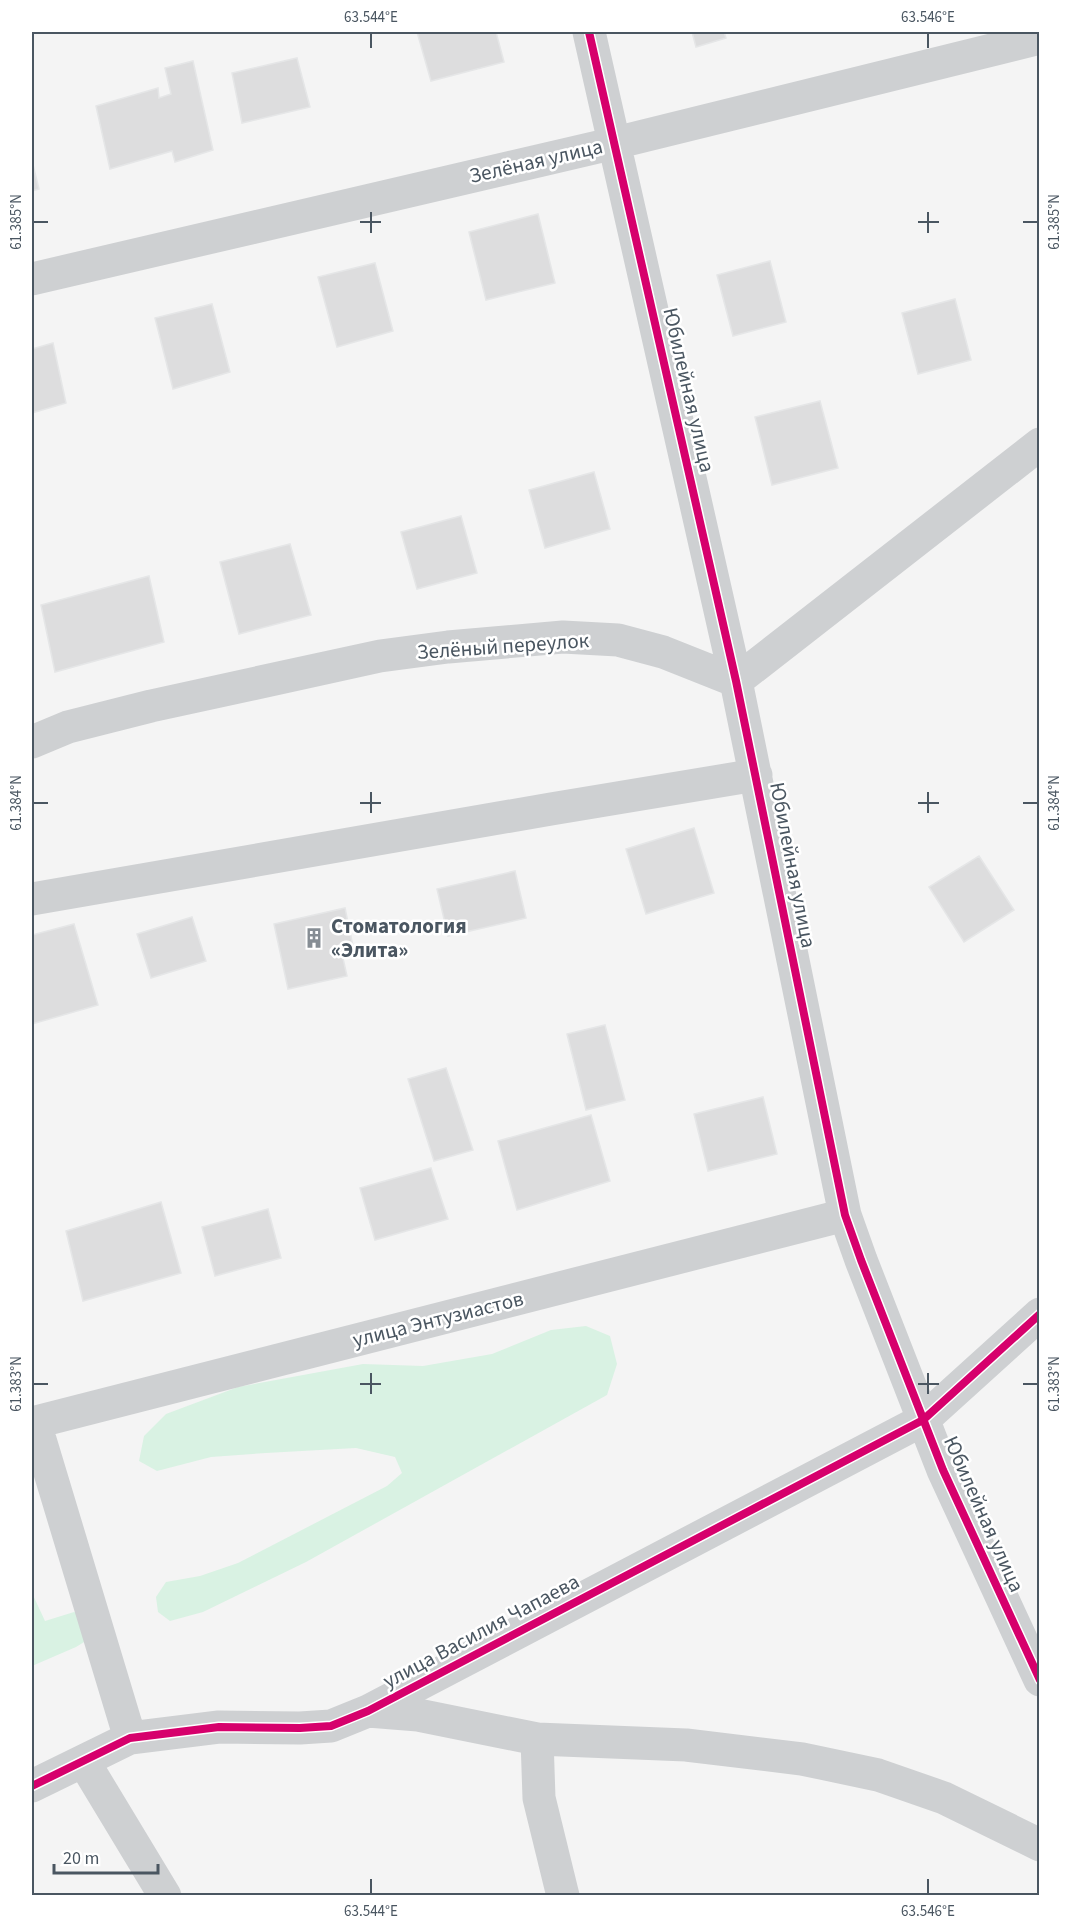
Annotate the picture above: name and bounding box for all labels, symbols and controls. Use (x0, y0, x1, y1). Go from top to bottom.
text: 63.544°E (344, 7, 398, 28)
text: 63.546°E (901, 7, 955, 28)
street label: Зелёная улица (466, 131, 606, 191)
text: 61.385°N (6, 194, 27, 250)
text: 61.385°N (1044, 194, 1065, 250)
street label: Юбилейная улица (655, 305, 723, 475)
street label: Зелёный переулок (416, 625, 591, 667)
text: 61.384°N (6, 775, 27, 831)
text: 61.384°N (1044, 775, 1065, 831)
street label: Юбилейная улица (762, 780, 824, 950)
place label: Стоматология «Элита» (331, 911, 467, 965)
building icon: Стоматология «Элита» (302, 926, 326, 950)
street label: улица Энтузиастов (349, 1283, 527, 1355)
text: 61.383°N (6, 1356, 27, 1412)
text: 61.383°N (1044, 1356, 1065, 1412)
street label: Юбилейная улица (936, 1431, 1032, 1597)
street label: улица Василия Чапаева (377, 1566, 585, 1696)
scale bar (54, 1837, 158, 1875)
text: 20 m (63, 1846, 99, 1871)
text: 63.544°E (344, 1901, 398, 1922)
text: 63.546°E (901, 1901, 955, 1922)

